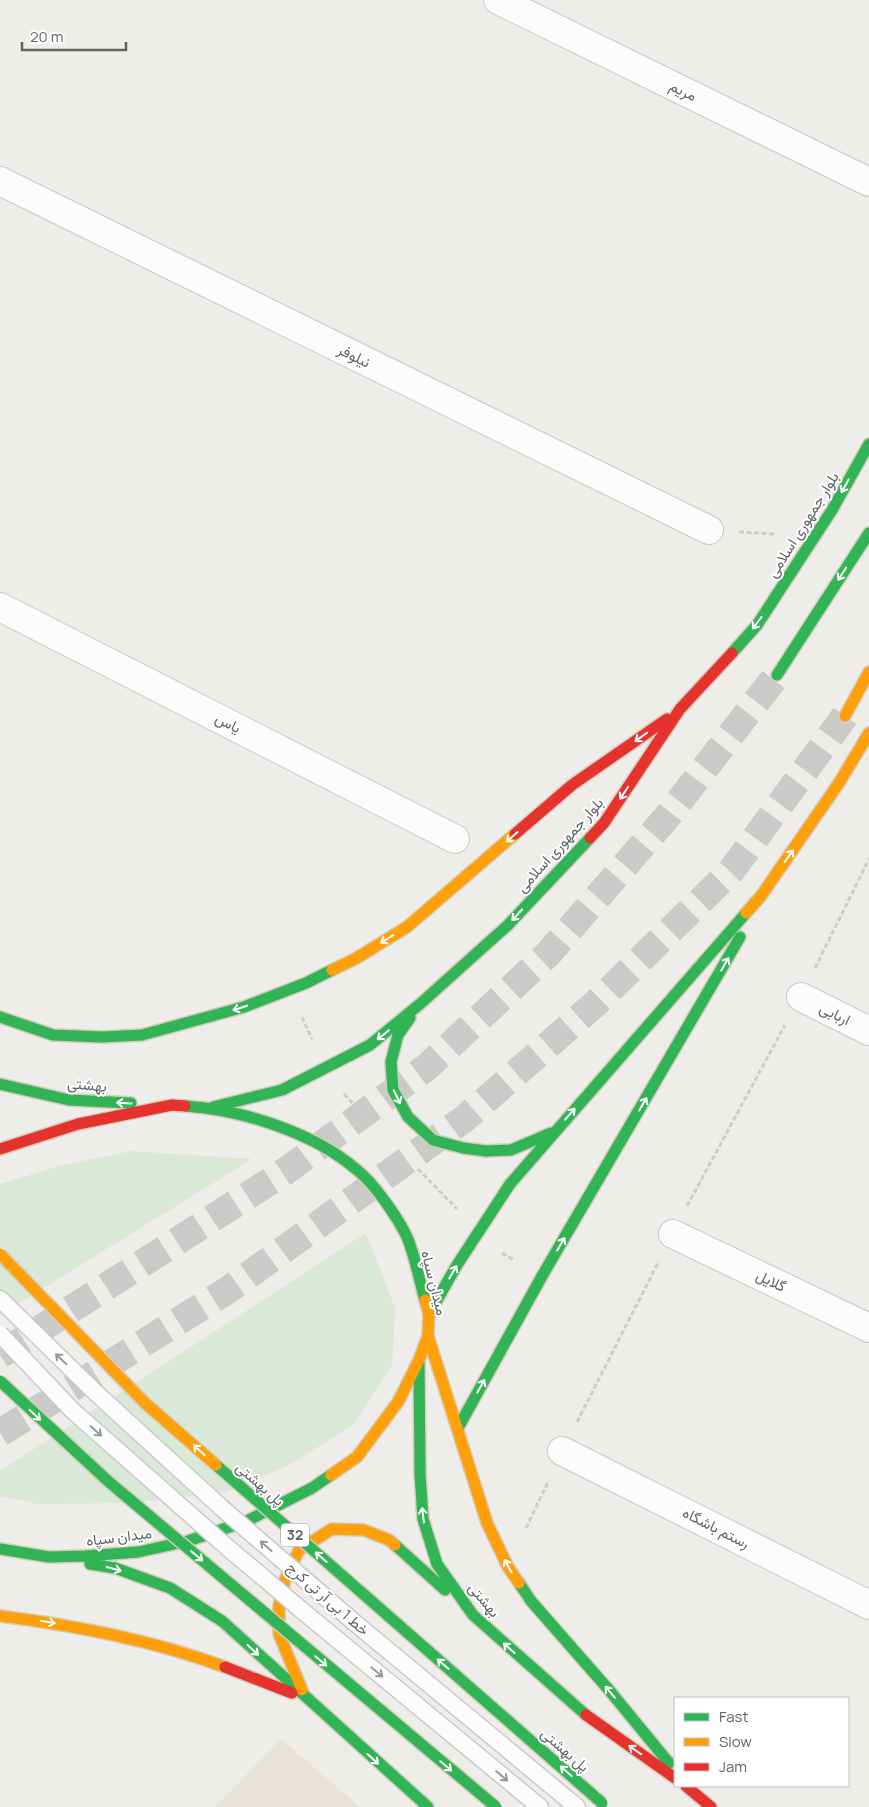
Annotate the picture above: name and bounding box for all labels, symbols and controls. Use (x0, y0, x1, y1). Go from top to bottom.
scale bar (22, 20, 126, 52)
text: 20 m (30, 26, 63, 47)
street label: مریم (666, 75, 700, 106)
street label: نیلوفر (334, 338, 374, 372)
street label: بلوار جمهوری اسلامی (762, 468, 844, 582)
one-way arrow (840, 479, 850, 493)
one-way arrow (837, 567, 848, 581)
one-way arrow (752, 616, 763, 629)
street label: یاس (212, 707, 245, 738)
one-way arrow (634, 732, 648, 742)
one-way arrow (619, 786, 629, 800)
street label: بلوار جمهوری اسلامی (511, 793, 608, 897)
one-way arrow (506, 831, 519, 843)
one-way arrow (784, 849, 794, 863)
one-way arrow (511, 909, 523, 922)
one-way arrow (380, 935, 394, 945)
one-way arrow (721, 957, 731, 971)
street label: اربابی (816, 997, 854, 1030)
one-way arrow (232, 1004, 248, 1013)
one-way arrow (376, 1029, 389, 1040)
street label: بهشتى (66, 1072, 108, 1097)
one-way arrow (392, 1089, 402, 1104)
one-way arrow (639, 1097, 649, 1112)
one-way arrow (116, 1098, 132, 1107)
one-way arrow (565, 1107, 576, 1120)
one-way arrow (556, 1237, 566, 1252)
street label: میدان سپاه (416, 1248, 453, 1318)
street label: گلایل (753, 1264, 790, 1297)
one-way arrow (449, 1266, 459, 1280)
one-way arrow (55, 1352, 67, 1365)
one-way arrow (477, 1379, 487, 1393)
one-way arrow (29, 1409, 42, 1421)
one-way arrow (89, 1425, 102, 1436)
one-way arrow (192, 1444, 205, 1456)
street label: پل بهشتی (232, 1457, 289, 1511)
street label: رستم باشگاه (679, 1502, 753, 1553)
one-way arrow (418, 1508, 428, 1524)
street label: میدان سپاه (85, 1522, 153, 1551)
road number: 32 (281, 1524, 309, 1546)
one-way arrow (259, 1540, 272, 1551)
one-way arrow (190, 1551, 203, 1562)
one-way arrow (315, 1552, 328, 1563)
street label: خط 1 بی آر تی کرج (282, 1557, 374, 1641)
one-way arrow (503, 1559, 513, 1574)
one-way arrow (106, 1565, 122, 1574)
street label: بهشتى (464, 1578, 505, 1622)
one-way arrow (40, 1618, 56, 1628)
one-way arrow (503, 1642, 516, 1654)
one-way arrow (246, 1644, 259, 1656)
one-way arrow (315, 1655, 328, 1667)
one-way arrow (437, 1658, 450, 1670)
one-way arrow (370, 1667, 383, 1678)
one-way arrow (605, 1685, 616, 1698)
legend (674, 1697, 849, 1787)
text: Fast (719, 1706, 748, 1727)
street label: پل بهشتی (537, 1723, 594, 1777)
text: Slow (719, 1731, 752, 1752)
one-way arrow (628, 1745, 642, 1755)
one-way arrow (367, 1753, 380, 1765)
text: Jam (719, 1756, 747, 1777)
one-way arrow (439, 1760, 452, 1771)
one-way arrow (559, 1765, 572, 1777)
one-way arrow (496, 1770, 509, 1782)

